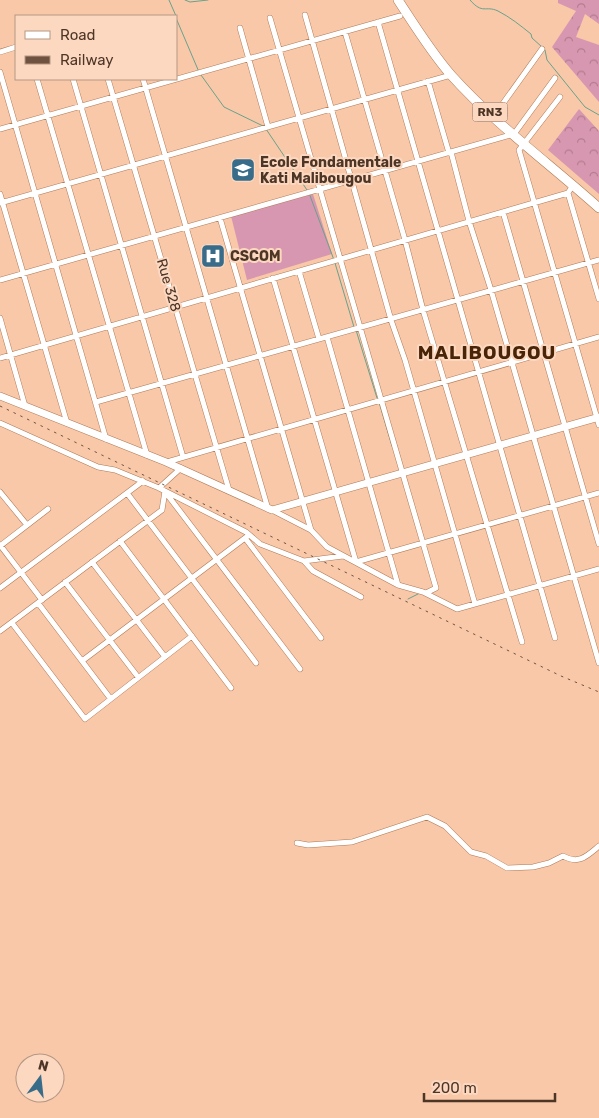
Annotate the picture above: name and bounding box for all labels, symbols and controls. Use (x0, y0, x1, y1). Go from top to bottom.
legend (15, 15, 178, 80)
text: Road (60, 26, 96, 44)
text: Railway (60, 51, 114, 69)
road number: RN3 (472, 102, 508, 121)
place label: Ecole Fondamentale Kati Malibougou (260, 154, 401, 187)
school or university icon: Ecole Fondamentale Kati Malibougou (230, 157, 256, 183)
hospital icon: CSCOM (200, 243, 226, 269)
place label: CSCOM (230, 248, 281, 265)
street label: Rue 328 (153, 257, 184, 314)
district label: MALIBOUGOU (418, 341, 556, 364)
north arrow (15, 1053, 65, 1103)
text: N (36, 1056, 50, 1075)
scale bar (424, 1070, 555, 1102)
text: 200 m (432, 1079, 477, 1097)

